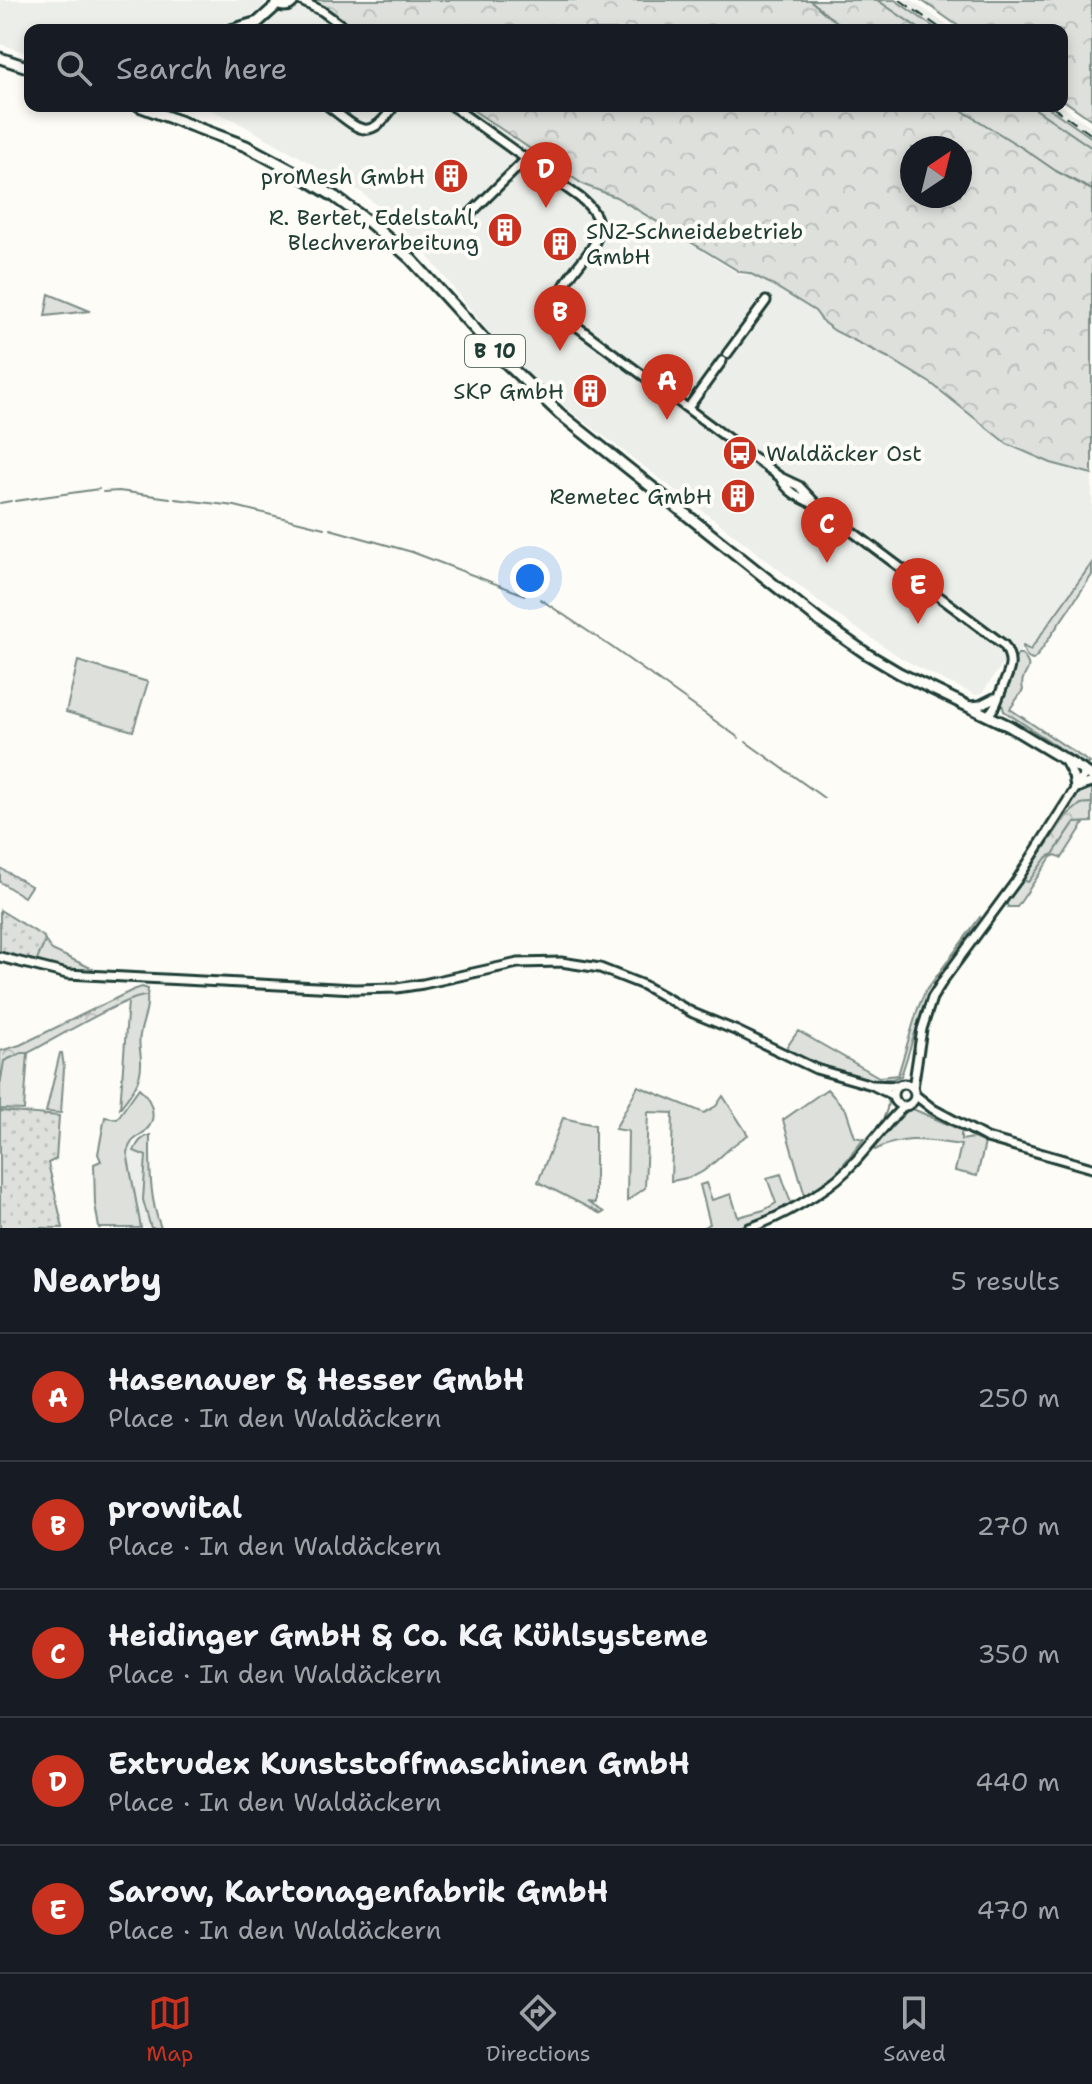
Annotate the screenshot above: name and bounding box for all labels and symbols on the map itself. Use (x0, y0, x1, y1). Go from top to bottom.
north arrow (900, 136, 972, 208)
pin: D (520, 142, 572, 208)
building icon: proMesh GmbH (432, 157, 470, 195)
place label: proMesh GmbH (261, 162, 425, 191)
place label: R. Bertet, Edelstahl, Blechverarbeitung (269, 203, 479, 257)
building icon: R. Bertet, Edelstahl, Blechverarbeitung (486, 211, 524, 249)
place label: SNZ-Schneidebetrieb GmbH (586, 217, 803, 271)
building icon: SNZ-Schneidebetrieb GmbH (541, 225, 579, 263)
pin: B (534, 285, 586, 351)
road number: B 10 (465, 335, 525, 367)
pin: A (641, 354, 693, 420)
building icon: SKP GmbH (571, 372, 609, 410)
place label: SKP GmbH (453, 377, 564, 406)
bus stop icon: Waldäcker Ost (721, 434, 759, 472)
place label: Waldäcker Ost (766, 439, 922, 468)
building icon: Remetec GmbH (719, 477, 757, 515)
place label: Remetec GmbH (550, 482, 712, 511)
pin: C (801, 497, 853, 563)
your location (510, 558, 550, 598)
pin: E (892, 558, 944, 624)

